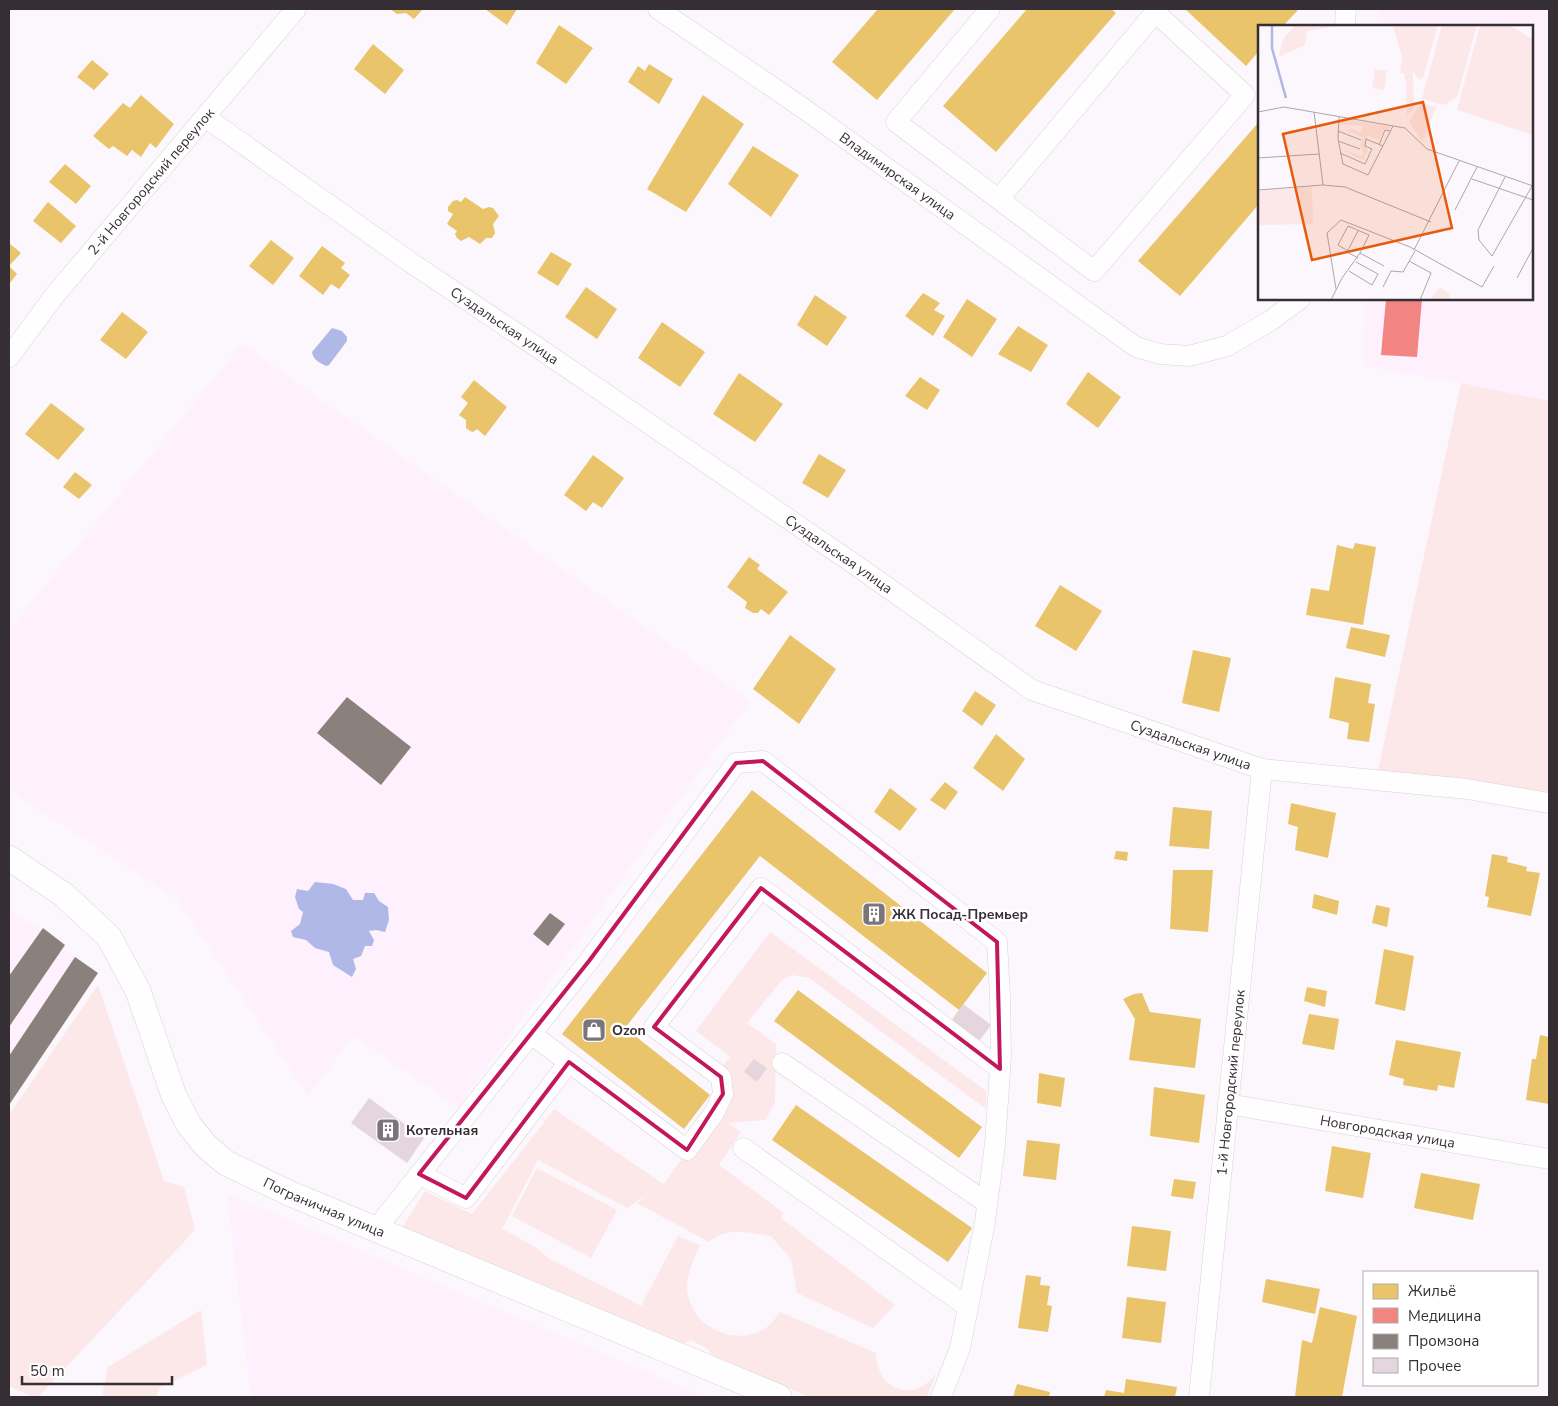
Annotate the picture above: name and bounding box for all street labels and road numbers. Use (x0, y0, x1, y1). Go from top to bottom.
street label: 2-й Новгородский переулок (83, 103, 219, 259)
street label: Владимирская улица (836, 128, 960, 224)
street label: Суздальская улица (447, 282, 563, 369)
street label: Суздальская улица (781, 510, 897, 598)
street label: Суздальская улица (1128, 715, 1254, 774)
street label: 1-й Новгородский переулок (1212, 988, 1249, 1176)
street label: Новгородская улица (1319, 1110, 1457, 1152)
street label: Пограничная улица (260, 1173, 388, 1242)

